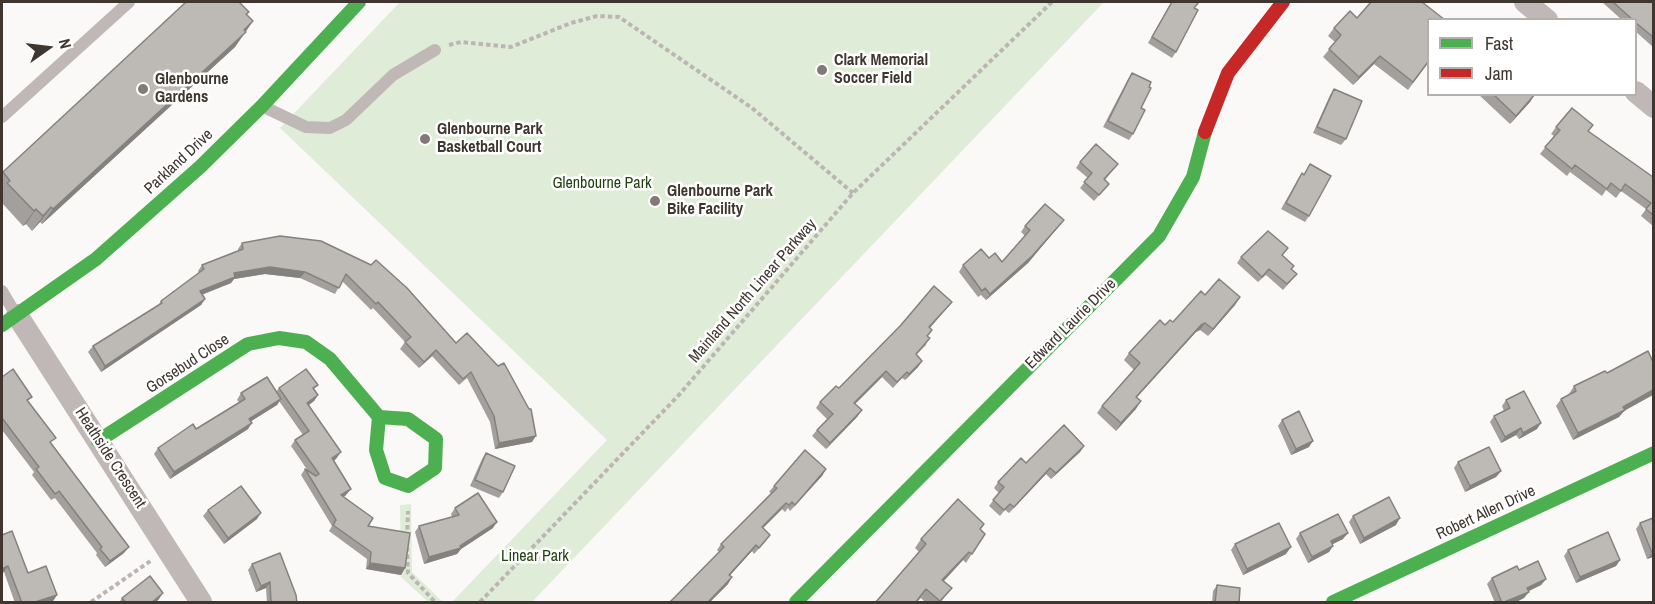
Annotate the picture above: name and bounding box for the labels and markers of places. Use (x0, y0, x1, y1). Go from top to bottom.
place label: Clark Memorial Soccer Field (834, 51, 928, 89)
marker: Clark Memorial Soccer Field (815, 63, 829, 77)
place label: Glenbourne Gardens (155, 70, 229, 108)
marker: Glenbourne Gardens (136, 82, 150, 96)
place label: Glenbourne Park Basketball Court (437, 120, 543, 158)
marker: Glenbourne Park Basketball Court (418, 132, 432, 146)
place label: Glenbourne Park Bike Facility (667, 182, 773, 220)
marker: Glenbourne Park Bike Facility (648, 194, 662, 208)

